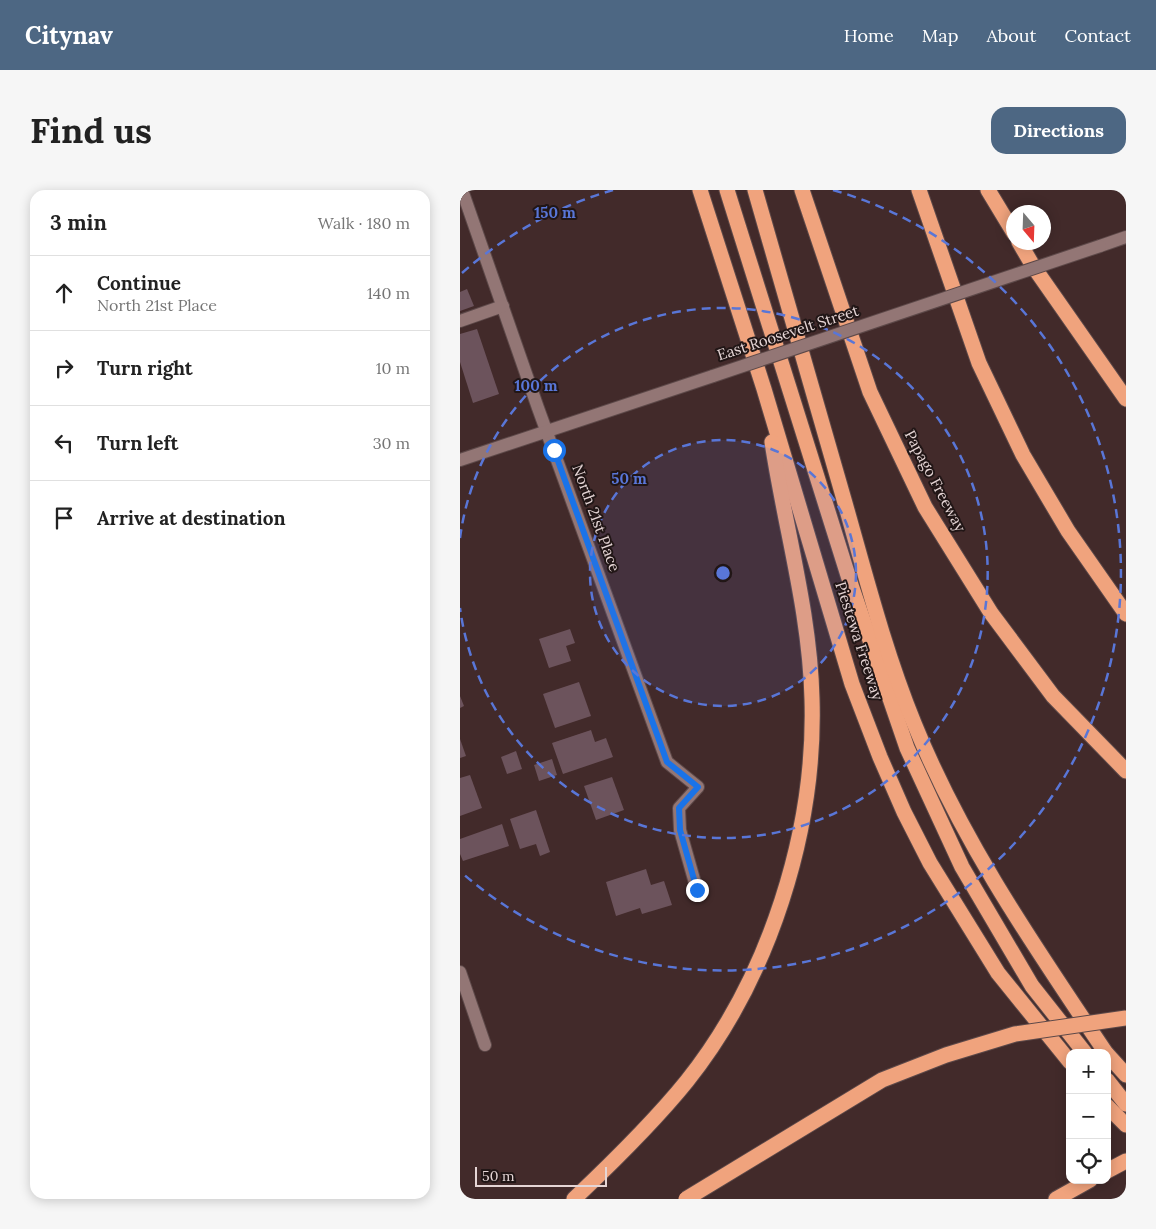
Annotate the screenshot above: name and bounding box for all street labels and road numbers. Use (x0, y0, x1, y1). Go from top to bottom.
street label: East Roosevelt Street (715, 301, 861, 364)
street label: Papago Freeway (901, 427, 970, 535)
street label: North 21st Place (568, 462, 625, 574)
street label: Piestewa Freeway (831, 579, 888, 703)

